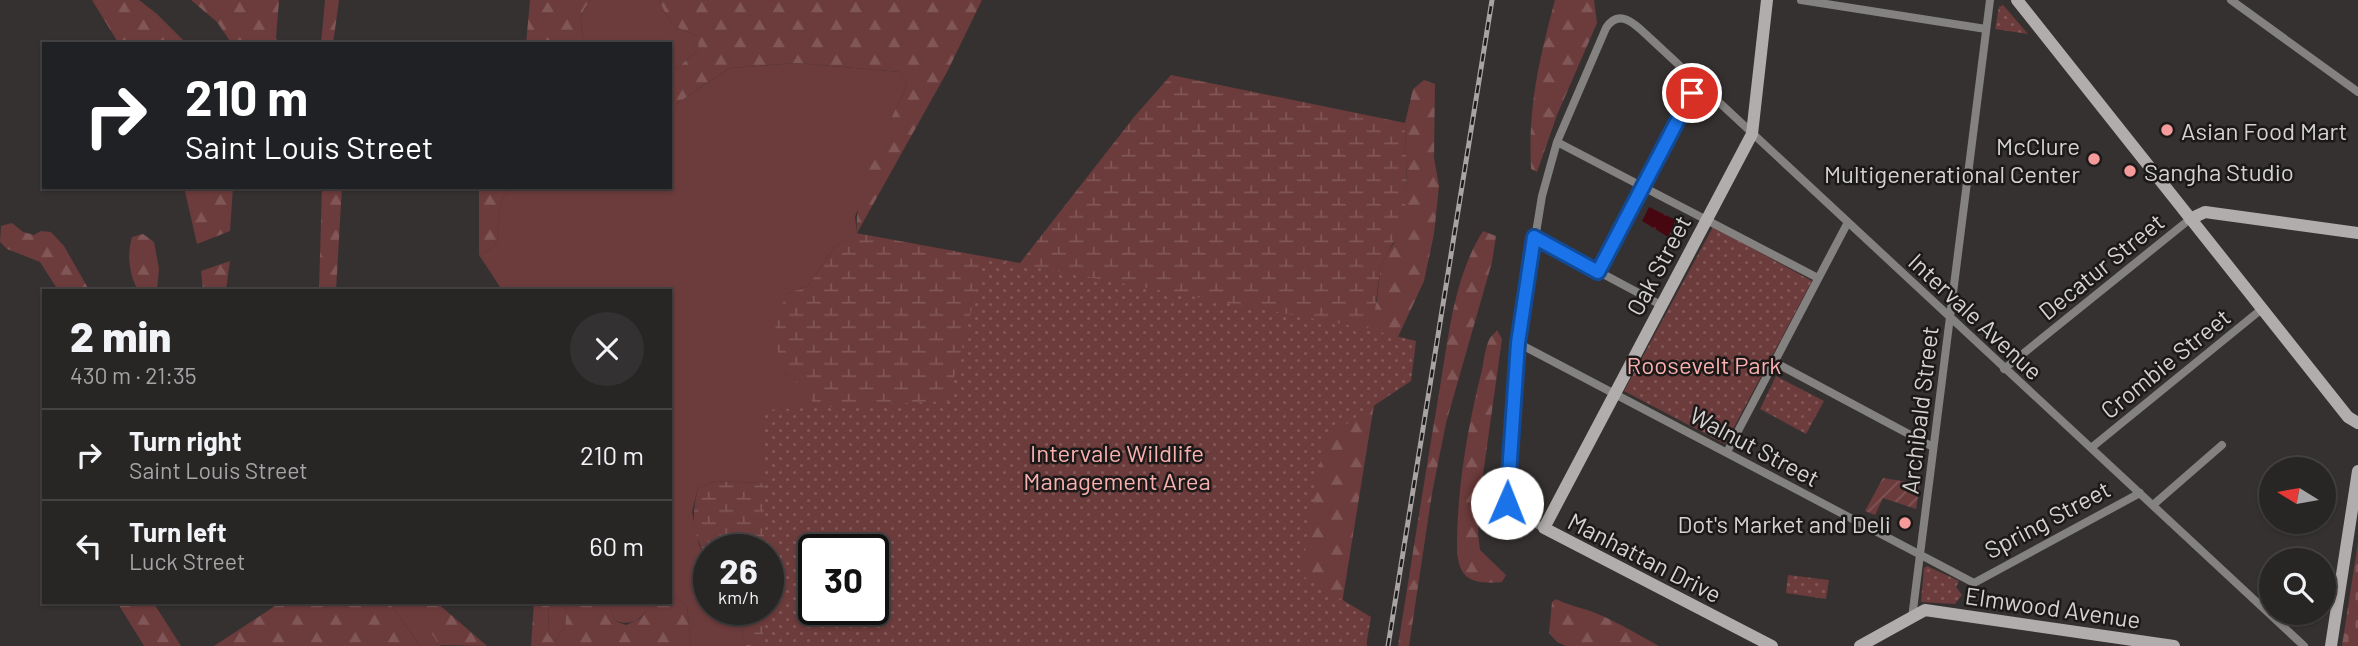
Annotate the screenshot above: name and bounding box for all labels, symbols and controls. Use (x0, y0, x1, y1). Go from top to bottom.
pin (1662, 63, 1722, 123)
text: 210 m (185, 67, 308, 126)
icon: right (70, 70, 161, 161)
icon: arrive (1673, 74, 1711, 112)
place label: Asian Food Mart (2181, 116, 2347, 145)
marker: Asian Food Mart (2159, 122, 2175, 138)
text: Saint Louis Street (185, 127, 434, 165)
place label: McClure Multigenerational Center (1824, 131, 2080, 188)
marker: McClure Multigenerational Center (2086, 151, 2102, 167)
place label: Sangha Studio (2144, 157, 2294, 186)
marker: Sangha Studio (2122, 163, 2138, 179)
street label: Decatur Street (2032, 207, 2170, 325)
street label: Oak Street (1620, 210, 1696, 320)
street label: Intervale Avenue (1903, 247, 2049, 385)
street label: Crombie Street (2094, 302, 2236, 424)
text: 2 min (70, 310, 171, 360)
button: close (570, 312, 644, 386)
street label: Archibald Street (1894, 324, 1944, 496)
park label: Roosevelt Park (1627, 350, 1781, 379)
text: 430 m · 21:35 (70, 361, 197, 389)
street label: Walnut Street (1685, 400, 1825, 492)
text: Turn right (129, 425, 242, 456)
icon: right (70, 436, 108, 474)
park label: Intervale Wildlife Management Area (1023, 438, 1211, 495)
text: 210 m (580, 439, 644, 470)
text: Saint Louis Street (129, 456, 308, 484)
north arrow (2259, 457, 2336, 534)
map controls (2259, 457, 2336, 625)
position arrow (1470, 466, 1544, 540)
street label: Spring Street (1979, 474, 2115, 564)
street label: Manhattan Drive (1563, 506, 1727, 608)
place label: Dot's Market and Deli (1678, 509, 1891, 538)
marker: Dot's Market and Deli (1897, 515, 1913, 531)
text: Turn left (129, 516, 227, 547)
icon: left (70, 527, 108, 565)
text: 60 m (589, 530, 644, 561)
speed limit sign: 30 (798, 534, 889, 625)
text: Luck Street (129, 547, 245, 575)
button: search (2259, 548, 2336, 625)
text: 26 (719, 549, 758, 591)
street label: Elmwood Avenue (1963, 580, 2143, 634)
text: km/h (718, 586, 759, 608)

